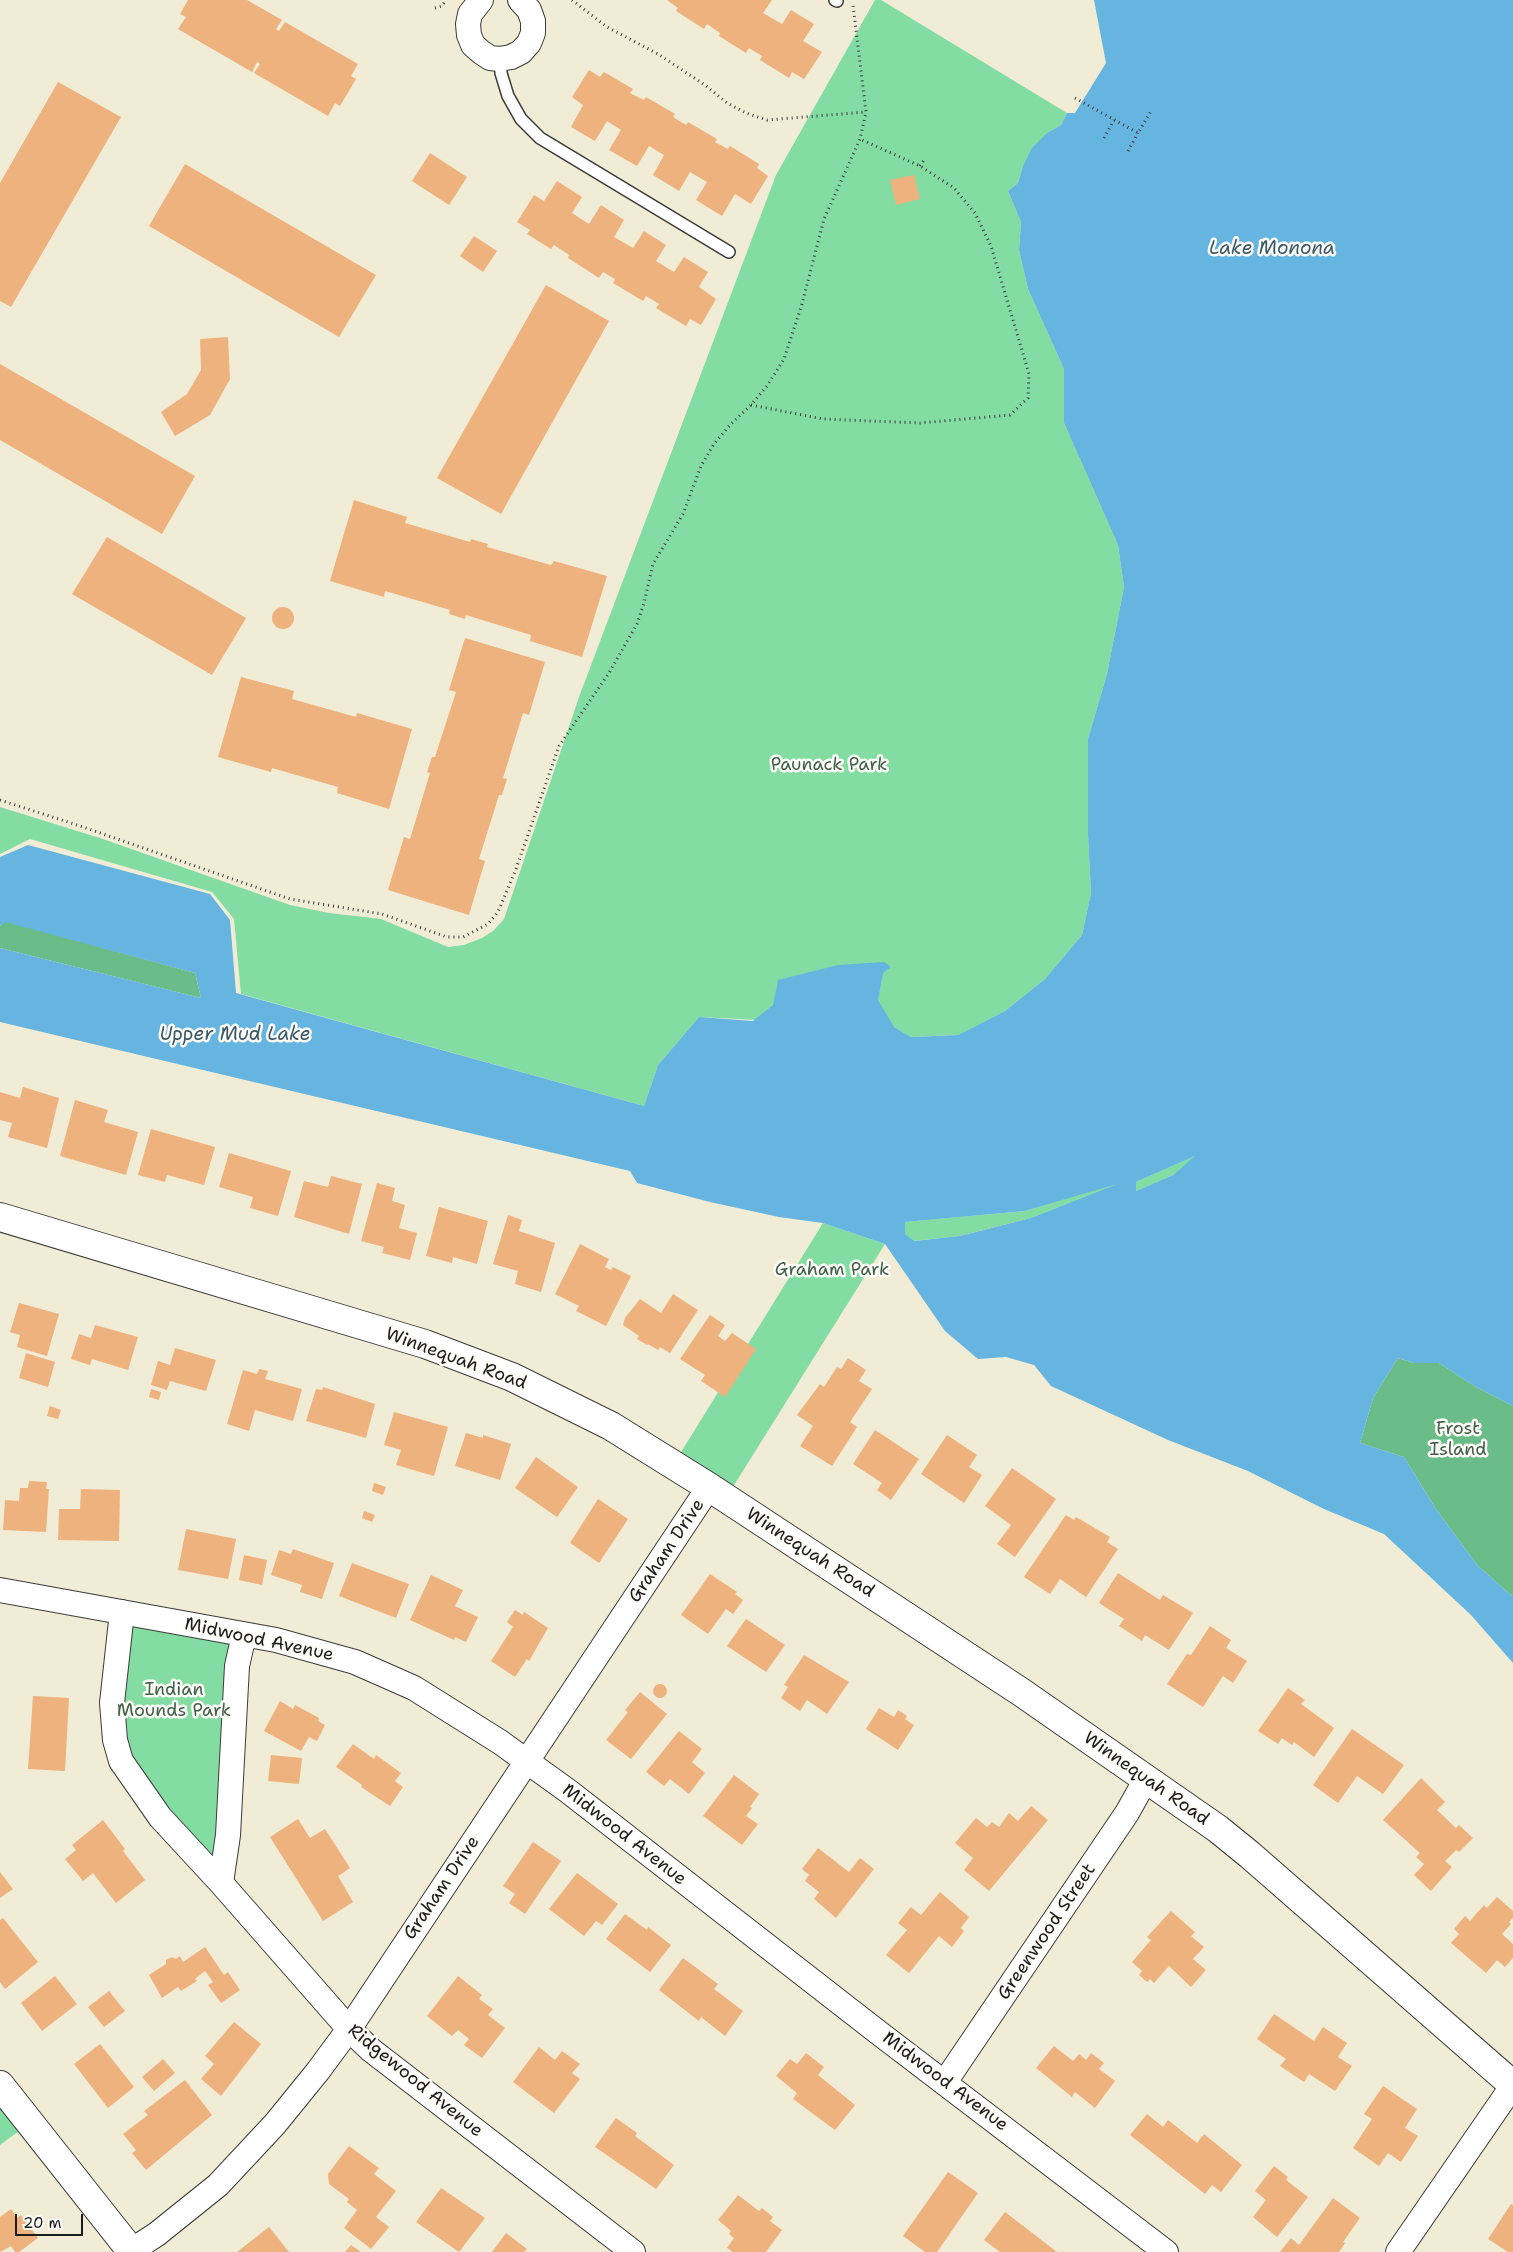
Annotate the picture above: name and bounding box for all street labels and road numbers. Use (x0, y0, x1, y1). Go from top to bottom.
street label: Winnequah Road (382, 1323, 530, 1395)
street label: Graham Drive (624, 1495, 710, 1607)
street label: Winnequah Road (742, 1503, 878, 1603)
street label: Midwood Avenue (183, 1614, 335, 1666)
street label: Winnequah Road (1079, 1728, 1213, 1830)
street label: Midwood Avenue (558, 1780, 690, 1890)
street label: Graham Drive (399, 1832, 485, 1944)
street label: Greenwood Street (993, 1860, 1101, 2004)
street label: Ridgewood Avenue (343, 2020, 487, 2142)
street label: Midwood Avenue (878, 2028, 1012, 2136)

